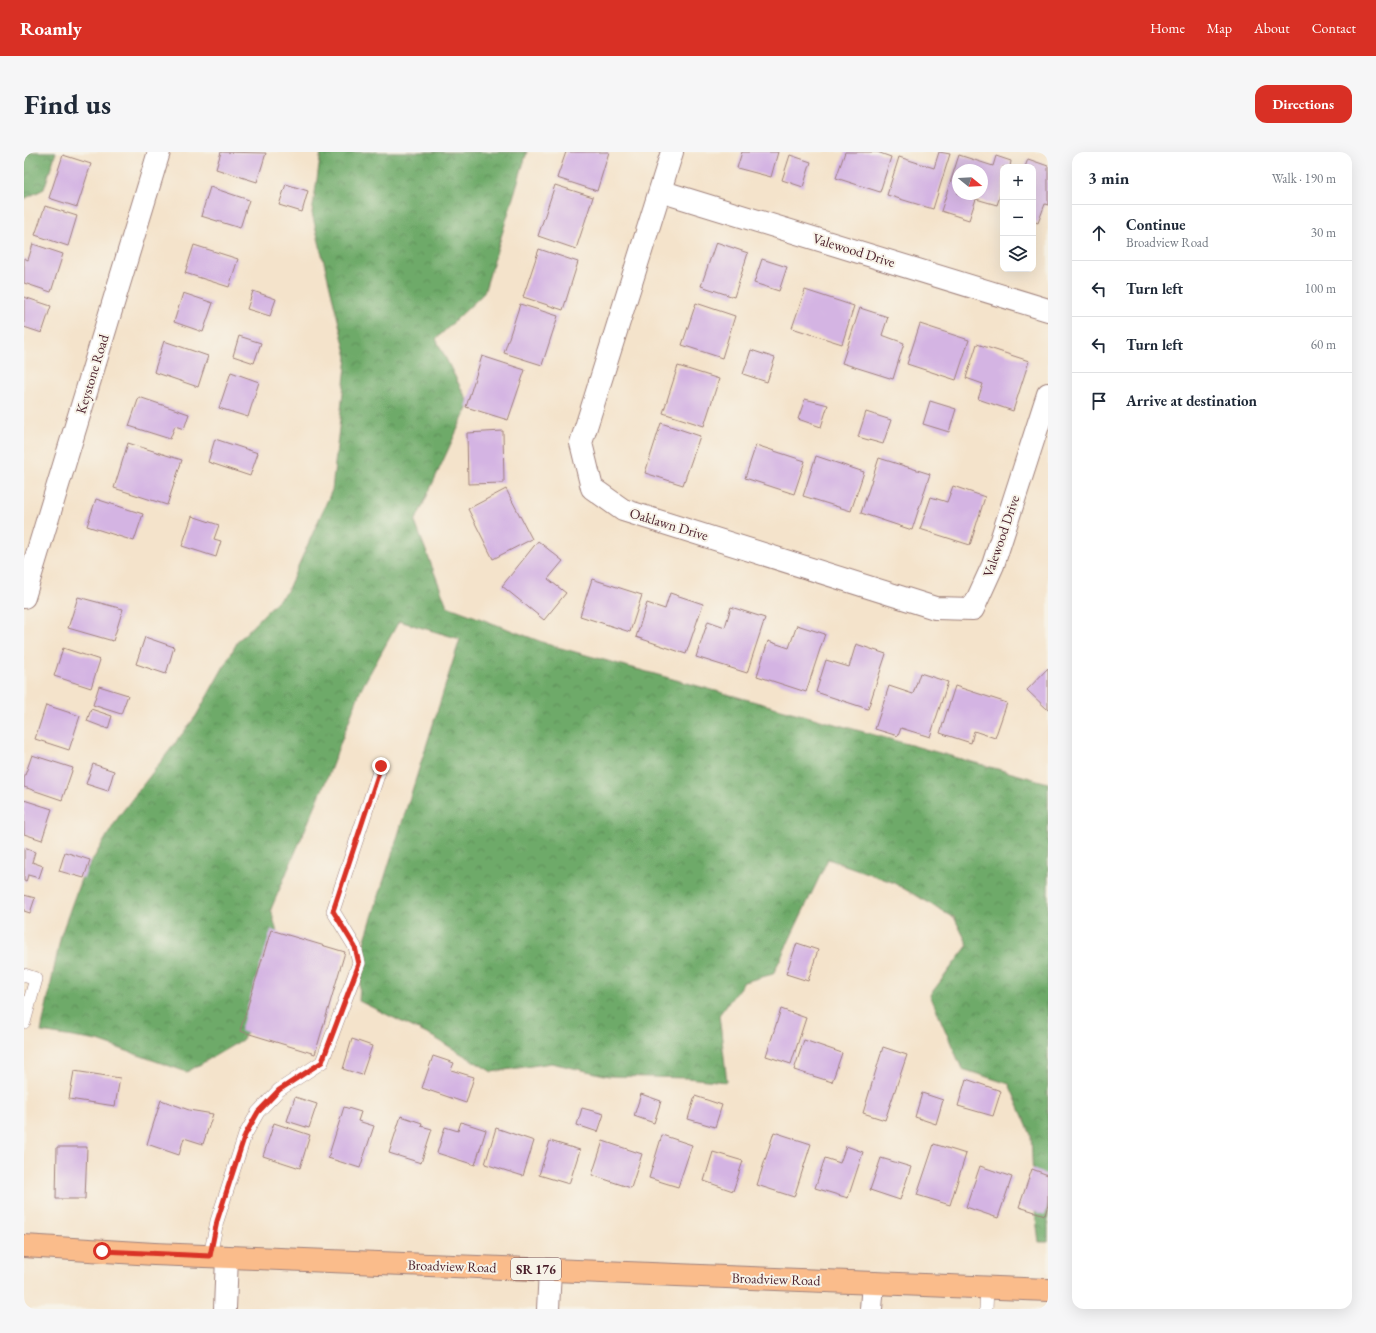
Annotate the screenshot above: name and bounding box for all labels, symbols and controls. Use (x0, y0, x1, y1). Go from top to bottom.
text: Roamly (20, 16, 82, 41)
text: Home (1150, 19, 1185, 37)
text: Map (1207, 19, 1232, 37)
text: About (1254, 19, 1290, 37)
text: Contact (1312, 19, 1356, 37)
button: Directions (1255, 85, 1352, 123)
text: Find us (24, 86, 111, 122)
north arrow (952, 164, 988, 200)
map controls (1000, 164, 1036, 272)
button: + (1000, 164, 1036, 200)
text: 3 min (1088, 167, 1129, 189)
text: Walk · 190 m (1272, 170, 1336, 187)
button: − (1000, 200, 1036, 236)
text: Continue (1126, 215, 1186, 234)
icon: ahead (1088, 222, 1110, 244)
text: 30 m (1311, 224, 1336, 241)
street label: Valewood Drive (811, 229, 898, 271)
text: Broadview Road (1126, 234, 1209, 251)
button: layers (1000, 236, 1036, 272)
icon: left (1088, 278, 1110, 300)
text: Turn left (1126, 279, 1183, 298)
text: 100 m (1305, 280, 1336, 297)
street label: Keystone Road (71, 331, 113, 416)
icon: left (1088, 334, 1110, 356)
text: Turn left (1126, 335, 1183, 354)
text: 60 m (1311, 336, 1336, 353)
icon: arrive (1088, 390, 1110, 412)
text: Arrive at destination (1126, 391, 1257, 410)
street label: Valewood Drive (979, 492, 1024, 579)
street label: Oaklawn Drive (628, 504, 711, 545)
route end (372, 757, 390, 775)
route start (93, 1242, 111, 1260)
street label: Broadview Road (407, 1255, 498, 1277)
road number: SR 176 (511, 1258, 561, 1280)
street label: Broadview Road (731, 1268, 822, 1290)

